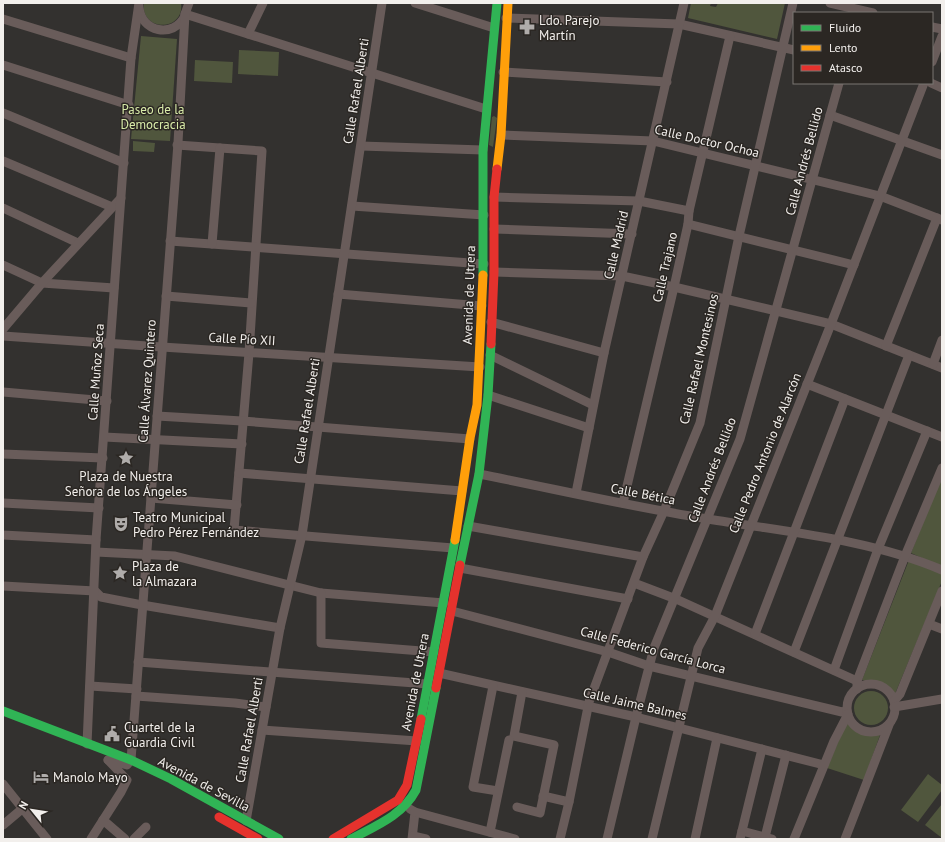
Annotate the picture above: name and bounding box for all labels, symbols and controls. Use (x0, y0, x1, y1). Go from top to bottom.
place label: Ldo. Parejo Martín (539, 12, 600, 44)
legend (793, 12, 933, 84)
pharmacy icon: Ldo. Parejo Martín (518, 18, 536, 36)
text: Fluido (829, 20, 861, 35)
street label: Calle Rafael Alberti (339, 37, 373, 145)
text: Lento (829, 40, 858, 55)
text: Atasco (829, 60, 862, 75)
park label: Paseo de la Democracia (120, 101, 186, 133)
street label: Calle Andrés Bellido (781, 105, 827, 217)
street label: Calle Doctor Ochoa (653, 121, 761, 161)
street label: Calle Madrid (600, 209, 632, 281)
street label: Calle Trajano (649, 230, 681, 304)
street label: Avenida de Utrera (459, 245, 479, 345)
street label: Calle Rafael Montesinos (676, 292, 722, 426)
street label: Calle Álvarez Quintero (134, 319, 160, 443)
street label: Calle Muñoz Seca (84, 323, 108, 421)
street label: Calle Pío XII (208, 329, 276, 349)
street label: Calle Rafael Alberti (290, 357, 324, 465)
street label: Calle Pedro Antonio de Alarcón (725, 370, 805, 536)
street label: Calle Andrés Bellido (684, 415, 740, 525)
place icon: Plaza de Nuestra Señora de los Ángeles (117, 449, 135, 467)
place label: Plaza de Nuestra Señora de los Ángeles (65, 468, 187, 500)
street label: Calle Bética (609, 479, 677, 509)
place label: Teatro Municipal Pedro Pérez Fernández (133, 509, 259, 541)
theatre icon: Teatro Municipal Pedro Pérez Fernández (112, 515, 130, 533)
place label: Plaza de la Almazara (132, 558, 197, 590)
place icon: Plaza de la Almazara (111, 564, 129, 582)
street label: Calle Federico García Lorca (578, 622, 728, 678)
street label: Avenida de Utrera (397, 632, 433, 732)
street label: Calle Rafael Alberti (231, 676, 267, 784)
street label: Calle Jaime Balmes (581, 684, 689, 724)
place label: Cuartel de la Guardia Civil (124, 719, 195, 751)
public building icon: Cuartel de la Guardia Civil (103, 725, 121, 743)
street label: Avenida de Sevilla (155, 753, 253, 815)
hotel icon: Manolo Mayo (32, 768, 50, 786)
place label: Manolo Mayo (53, 769, 128, 786)
north arrow (12, 790, 52, 830)
text: N (15, 798, 31, 812)

